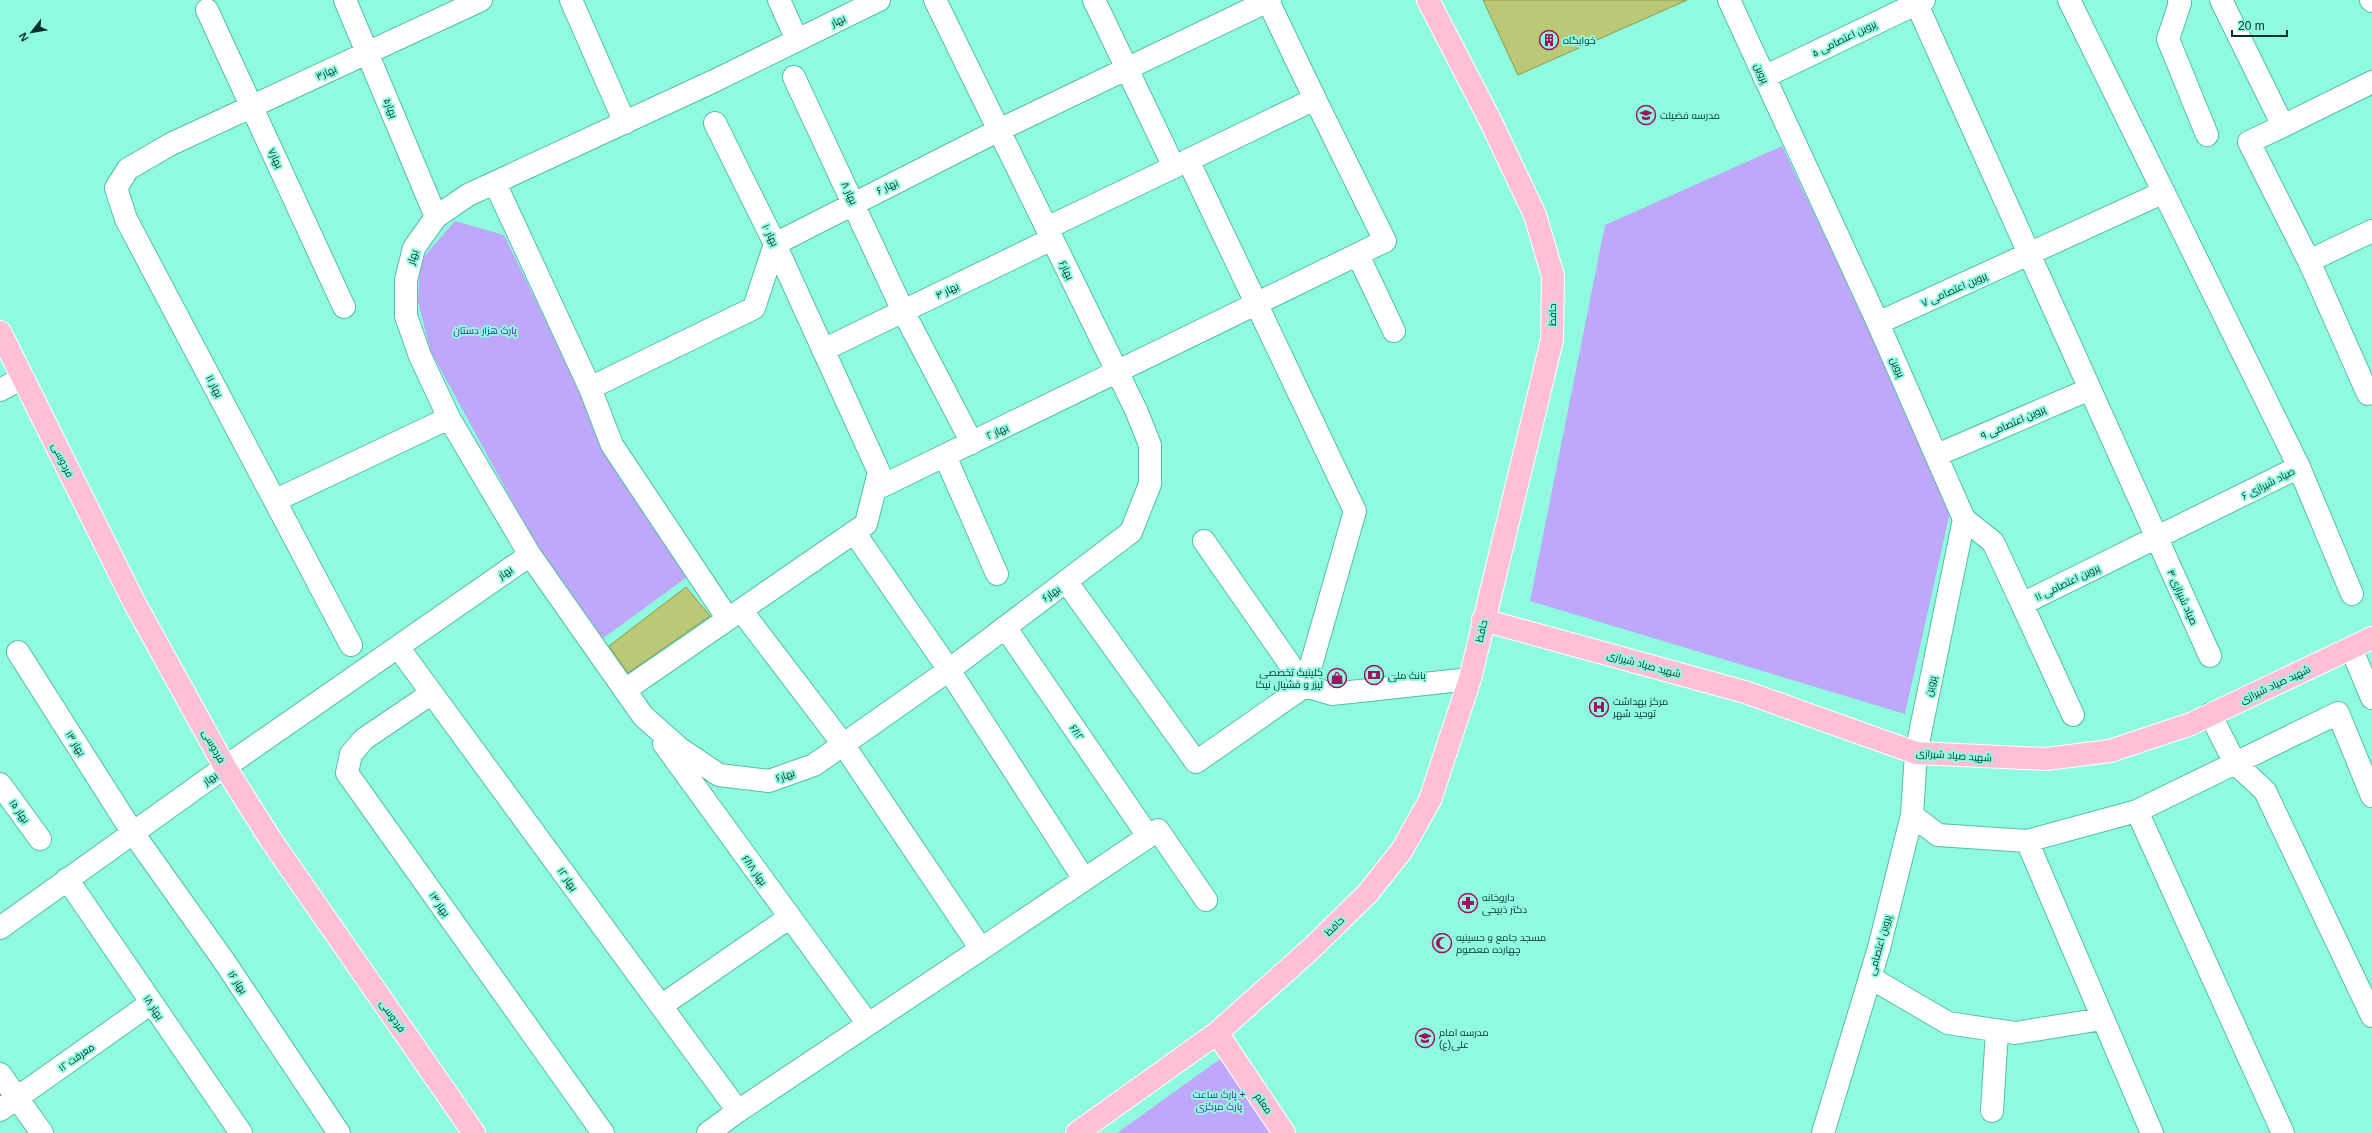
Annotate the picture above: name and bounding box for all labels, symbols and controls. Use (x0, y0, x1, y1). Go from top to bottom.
north arrow (12, 12, 52, 52)
street label: بهار (828, 12, 848, 30)
scale bar (2232, 12, 2287, 38)
street label: پروین اعتصامی ۵ (1810, 18, 1879, 60)
text: 20 m (2238, 19, 2265, 33)
building icon: خوابگاه (1538, 29, 1560, 51)
text: N (16, 31, 31, 44)
place label: خوابگاه (1563, 35, 1596, 46)
street label: پروین (1751, 61, 1771, 86)
street label: بهار۳ (314, 63, 339, 83)
street label: بهار۵ (381, 97, 399, 120)
school or university icon: مدرسه فضیلت (1635, 104, 1657, 126)
place label: مدرسه فضیلت (1660, 110, 1720, 121)
street label: بهار۷ (265, 146, 285, 171)
street label: بهار ۶ (875, 177, 900, 197)
street label: بهار ۸ (839, 180, 860, 207)
street label: بهار ۱۰ (760, 222, 781, 249)
street label: بهار (405, 248, 421, 267)
street label: بهار۶ (1056, 259, 1076, 282)
street label: پروین اعتصامی ۷ (1920, 270, 1990, 310)
street label: بهار ۴ (934, 280, 961, 302)
street label: حافظ (1547, 304, 1558, 326)
park label: پارک هزار دستان (453, 325, 517, 337)
street label: پروین (1887, 355, 1907, 380)
street label: بهار ۱۱ (203, 373, 225, 400)
street label: پروین اعتصامی ۹ (1979, 403, 2048, 443)
street label: بهار ۲ (985, 421, 1010, 442)
street label: فردوسی (49, 441, 75, 479)
street label: صیاد شیرازی ۶ (2240, 465, 2297, 502)
street label: پروین اعتصامی ۱۱ (2033, 562, 2102, 604)
street label: بهار (495, 564, 515, 583)
street label: صیاد شیرازی ۴ (2164, 568, 2200, 627)
street label: بهار۶ (1040, 583, 1063, 605)
street label: حافظ (1474, 619, 1489, 643)
street label: شهید صیاد شیرازی (1605, 649, 1682, 681)
street label: شهید صیاد شیرازی (2238, 663, 2312, 706)
bank icon: بانک ملی (1363, 664, 1385, 686)
place label: کلینیک تخصصی لیزر و فشیال نیکا (1256, 667, 1323, 691)
shop icon: کلینیک تخصصی لیزر و فشیال نیکا (1326, 667, 1348, 689)
place label: بانک ملی (1388, 670, 1426, 682)
street label: پروین (1923, 674, 1939, 698)
hospital icon: مرکز بهداشت توحید شهر (1588, 696, 1610, 718)
place label: مرکز بهداشت توحید شهر (1612, 696, 1668, 720)
street label: ۶/۱۲ (1068, 723, 1086, 742)
street label: فردوسی (199, 728, 227, 765)
street label: بهار ۱۳ (63, 729, 88, 758)
street label: شهید صیاد شیرازی (1916, 747, 1992, 765)
street label: بهار۶ (774, 767, 797, 785)
street label: بهار (200, 770, 220, 789)
street label: بهار ۱۵ (7, 797, 32, 826)
street label: بهار ۶/۱۸ (739, 853, 769, 888)
street label: بهار ۱۲ (555, 866, 580, 894)
street label: بهار ۱۴ (426, 890, 452, 919)
pharmacy icon: داروخانه دکتر ذبیحی (1457, 892, 1479, 914)
place label: داروخانه دکتر ذبیحی (1482, 892, 1527, 916)
street label: حافظ (1322, 914, 1346, 938)
street label: پروین اعتصامی (1866, 914, 1894, 977)
mosque icon: مسجد جامع و حسینیه چهارده معصوم (1431, 932, 1453, 954)
place label: مسجد جامع و حسینیه چهارده معصوم (1456, 932, 1546, 957)
street label: بهار ۱۶ (225, 969, 249, 996)
street label: بهار ۱۸ (141, 993, 166, 1022)
street label: فردوسی (377, 998, 408, 1035)
school or university icon: مدرسه امام علی(ع) (1414, 1027, 1436, 1049)
place label: مدرسه امام علی(ع) (1439, 1027, 1489, 1051)
street label: معرفت ۱۲ (56, 1041, 96, 1074)
park label: پارک ساعت + پارک مرکزی (1193, 1089, 1246, 1113)
street label: معلم (1251, 1091, 1274, 1117)

